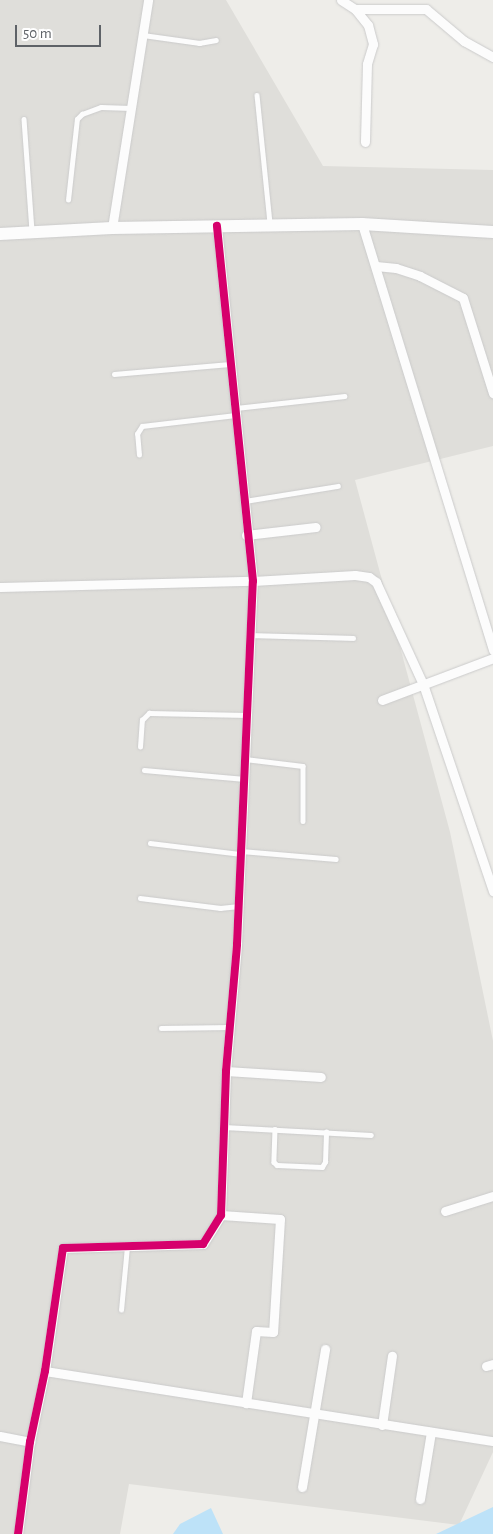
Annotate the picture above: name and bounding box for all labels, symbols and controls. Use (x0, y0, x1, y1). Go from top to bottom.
scale bar (18, 15, 104, 47)
text: 50 m (23, 26, 52, 41)

